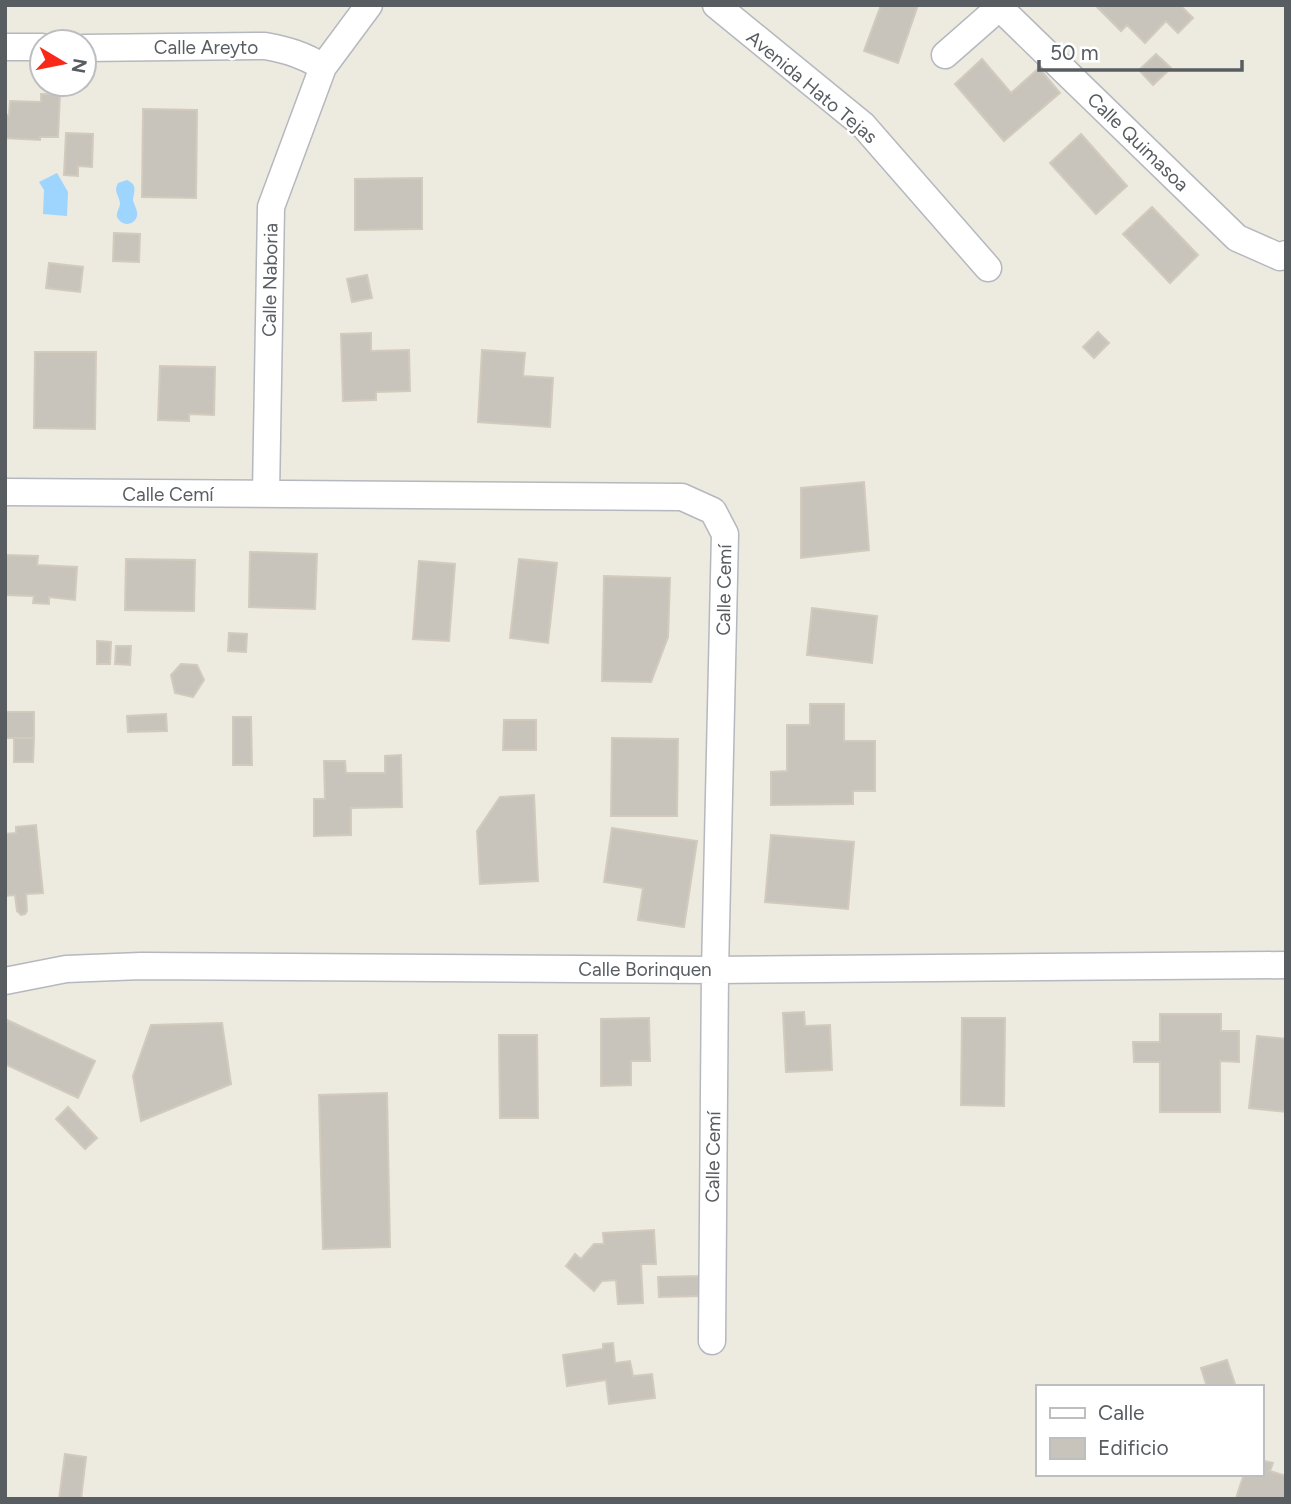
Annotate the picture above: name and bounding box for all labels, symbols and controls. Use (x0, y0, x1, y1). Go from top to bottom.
street label: Avenida Hato Tejas (742, 26, 882, 148)
north arrow (28, 28, 98, 98)
scale bar (1039, 28, 1242, 72)
street label: Calle Areyto (154, 36, 258, 59)
text: 50 m (1050, 40, 1099, 65)
text: N (67, 57, 92, 75)
street label: Calle Quimasoa (1083, 88, 1193, 196)
street label: Calle Naboria (258, 223, 282, 337)
street label: Calle Cemí (122, 483, 215, 506)
street label: Calle Cemí (712, 542, 736, 636)
street label: Calle Borinquen (578, 958, 712, 981)
street label: Calle Cemí (701, 1109, 725, 1203)
legend (1036, 1385, 1263, 1476)
text: Calle (1098, 1400, 1145, 1425)
text: Edificio (1098, 1435, 1169, 1460)

